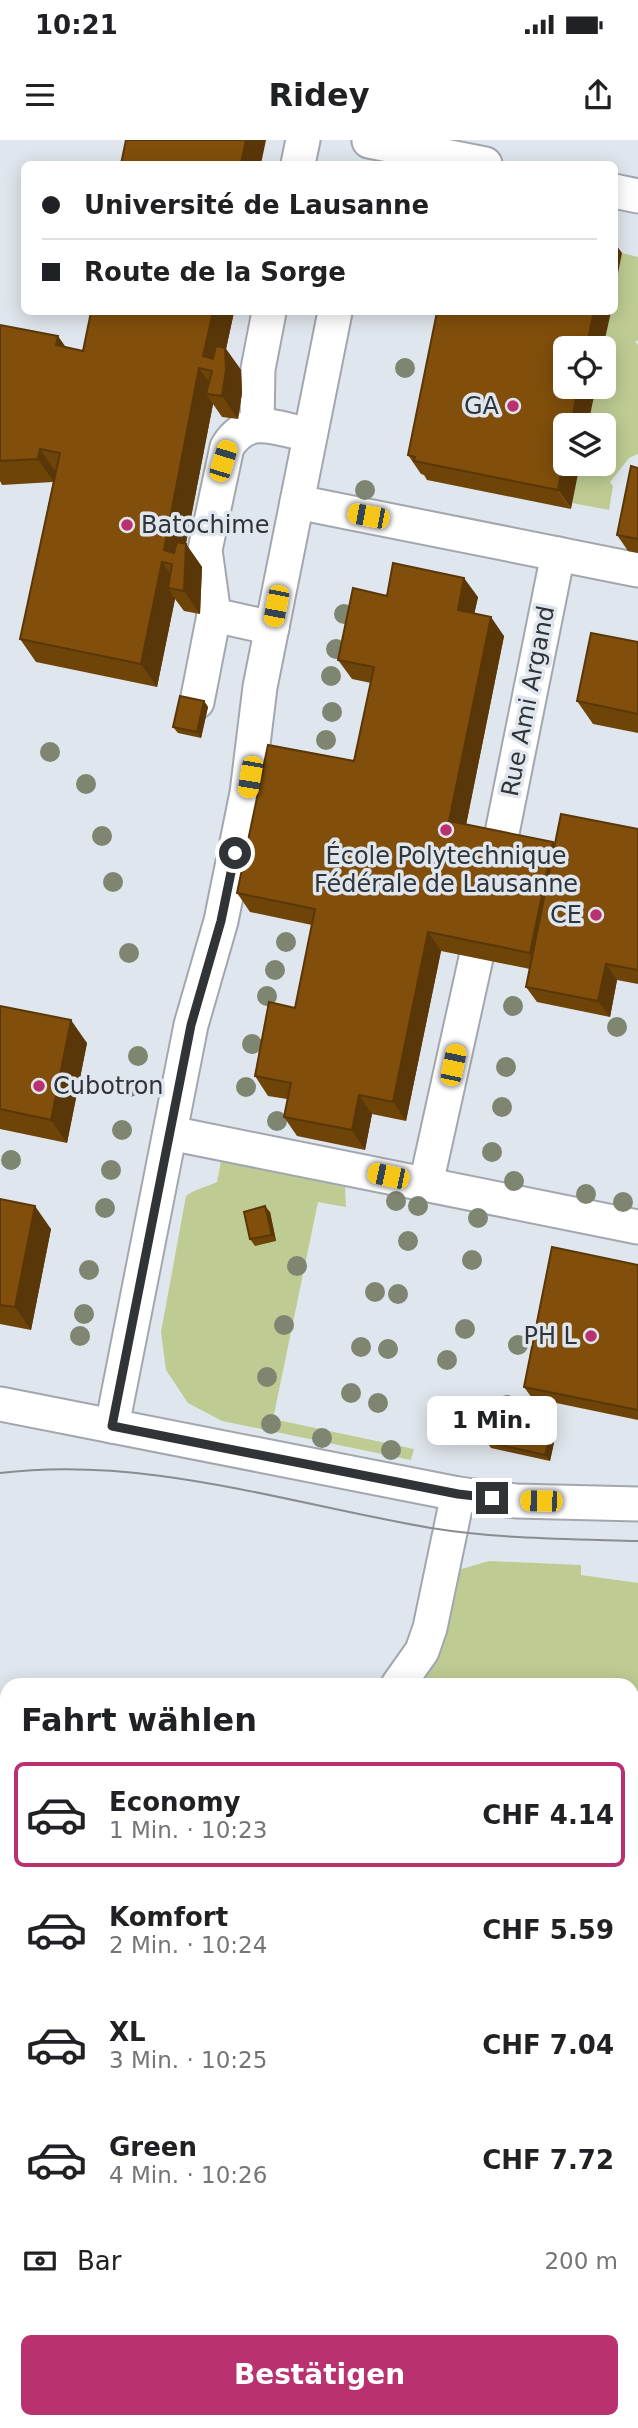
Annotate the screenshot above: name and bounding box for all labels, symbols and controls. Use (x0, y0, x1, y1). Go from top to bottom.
text: 10:21 (35, 10, 118, 40)
icon: menu (21, 76, 59, 114)
text: Ridey (268, 76, 370, 114)
icon: share (579, 76, 617, 114)
text: Université de Lausanne (84, 190, 429, 220)
text: Route de la Sorge (84, 257, 346, 287)
map controls (553, 336, 616, 476)
button: locate (553, 336, 616, 399)
place label: GA (464, 392, 500, 420)
marker: GA (505, 398, 521, 414)
button: layers (553, 413, 616, 476)
car (207, 438, 240, 484)
car (346, 502, 391, 530)
place label: Batochime (141, 511, 269, 539)
marker: Batochime (119, 517, 135, 533)
car (262, 583, 291, 629)
street label: Rue Ami Argand (496, 603, 560, 799)
car (237, 754, 264, 800)
marker: École Polytechnique Fédérale de Lausanne (438, 822, 454, 838)
route start (219, 837, 251, 869)
place label: École Polytechnique Fédérale de Lausanne (314, 841, 578, 898)
place label: CE (550, 901, 582, 929)
marker: CE (588, 907, 604, 923)
car (439, 1042, 468, 1088)
place label: Cubotron (53, 1072, 164, 1100)
marker: Cubotron (31, 1078, 47, 1094)
car (366, 1161, 411, 1191)
place label: PH L (523, 1322, 578, 1350)
marker: PH L (583, 1328, 599, 1344)
callout: 1 Min. (427, 1396, 557, 1446)
text: 1 Min. (452, 1407, 532, 1433)
route end (476, 1482, 508, 1514)
car (520, 1490, 563, 1512)
text: Fahrt wählen (21, 1701, 257, 1739)
icon: car (25, 1783, 88, 1846)
text: Economy (109, 1787, 240, 1817)
text: CHF 4.14 (482, 1800, 614, 1830)
text: 1 Min. · 10:23 (109, 1817, 267, 1843)
icon: car (25, 1898, 88, 1961)
text: Komfort (109, 1902, 228, 1932)
text: CHF 5.59 (482, 1915, 614, 1945)
text: 2 Min. · 10:24 (109, 1932, 267, 1958)
icon: car (25, 2013, 88, 2076)
text: XL (109, 2017, 146, 2047)
text: CHF 7.04 (482, 2030, 614, 2060)
text: 3 Min. · 10:25 (109, 2047, 267, 2073)
icon: car (25, 2128, 88, 2191)
text: Green (109, 2132, 197, 2162)
text: CHF 7.72 (482, 2145, 614, 2175)
text: 4 Min. · 10:26 (109, 2162, 267, 2188)
icon: cash (21, 2242, 59, 2280)
text: Bar (77, 2246, 121, 2276)
text: 200 m (544, 2248, 618, 2274)
button: Bestätigen (21, 2335, 618, 2415)

